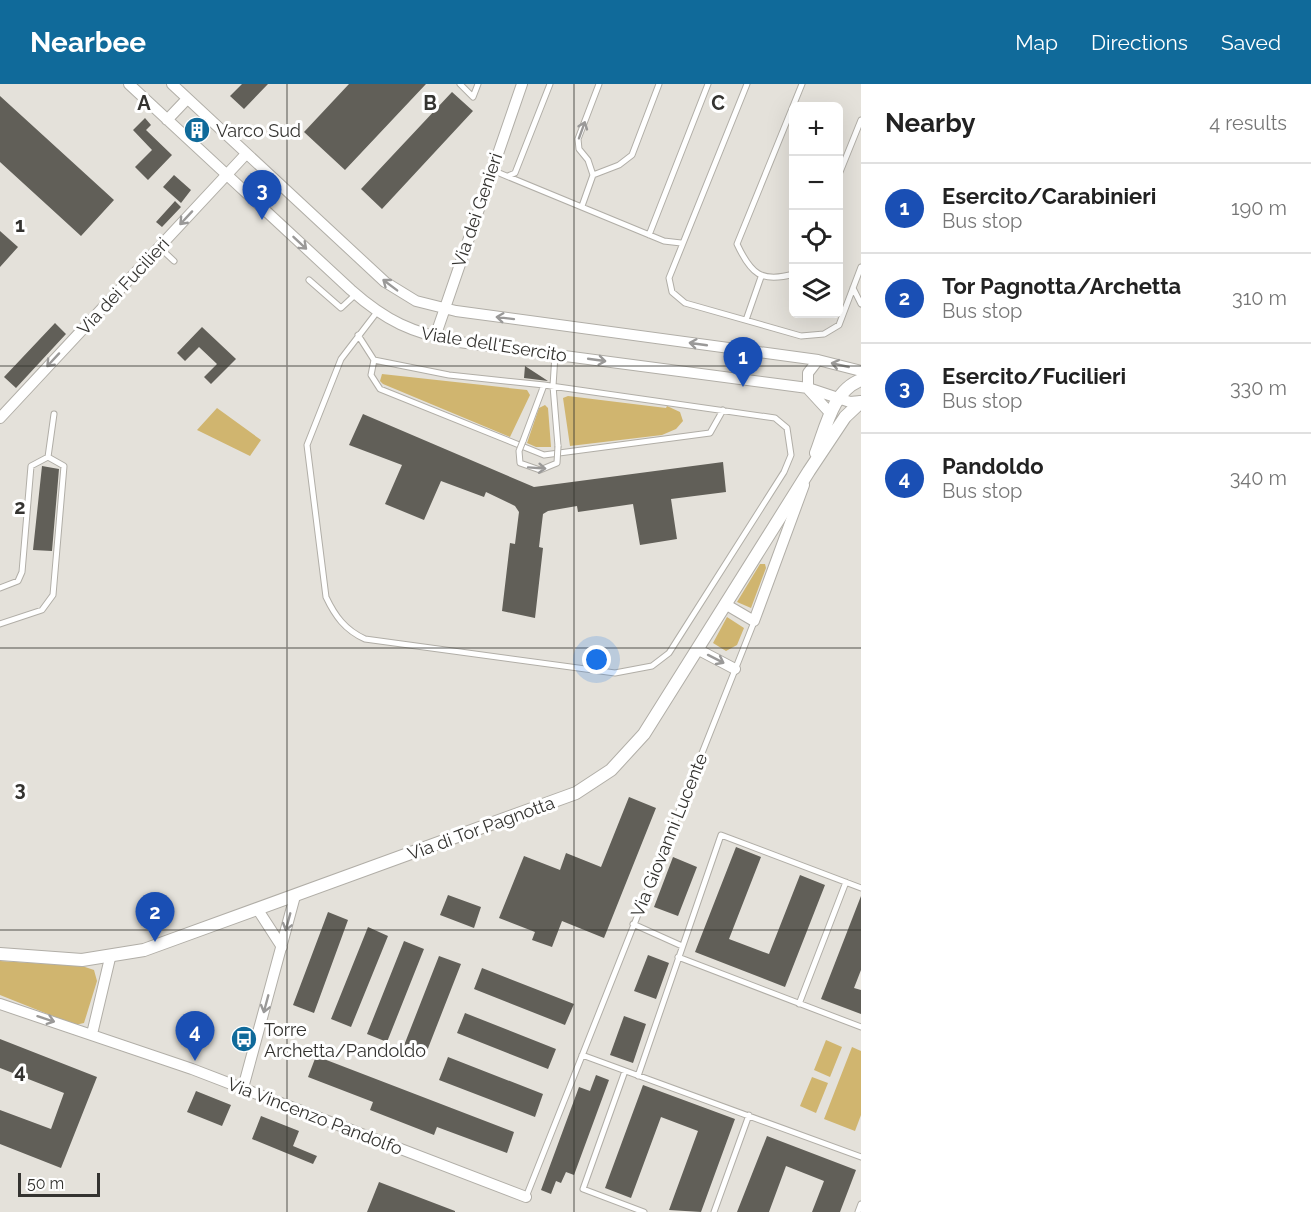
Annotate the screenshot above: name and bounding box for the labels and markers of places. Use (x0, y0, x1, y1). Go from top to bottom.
building icon: Varco Sud (182, 115, 212, 145)
place label: Varco Sud (216, 120, 301, 141)
pin: 3 (242, 170, 282, 220)
pin: 1 (724, 338, 762, 387)
pin: 2 (136, 892, 174, 942)
pin: 4 (176, 1012, 214, 1061)
place label: Torre Archetta/Pandoldo (264, 1019, 426, 1061)
bus stop icon: Torre Archetta/Pandoldo (229, 1024, 259, 1054)

